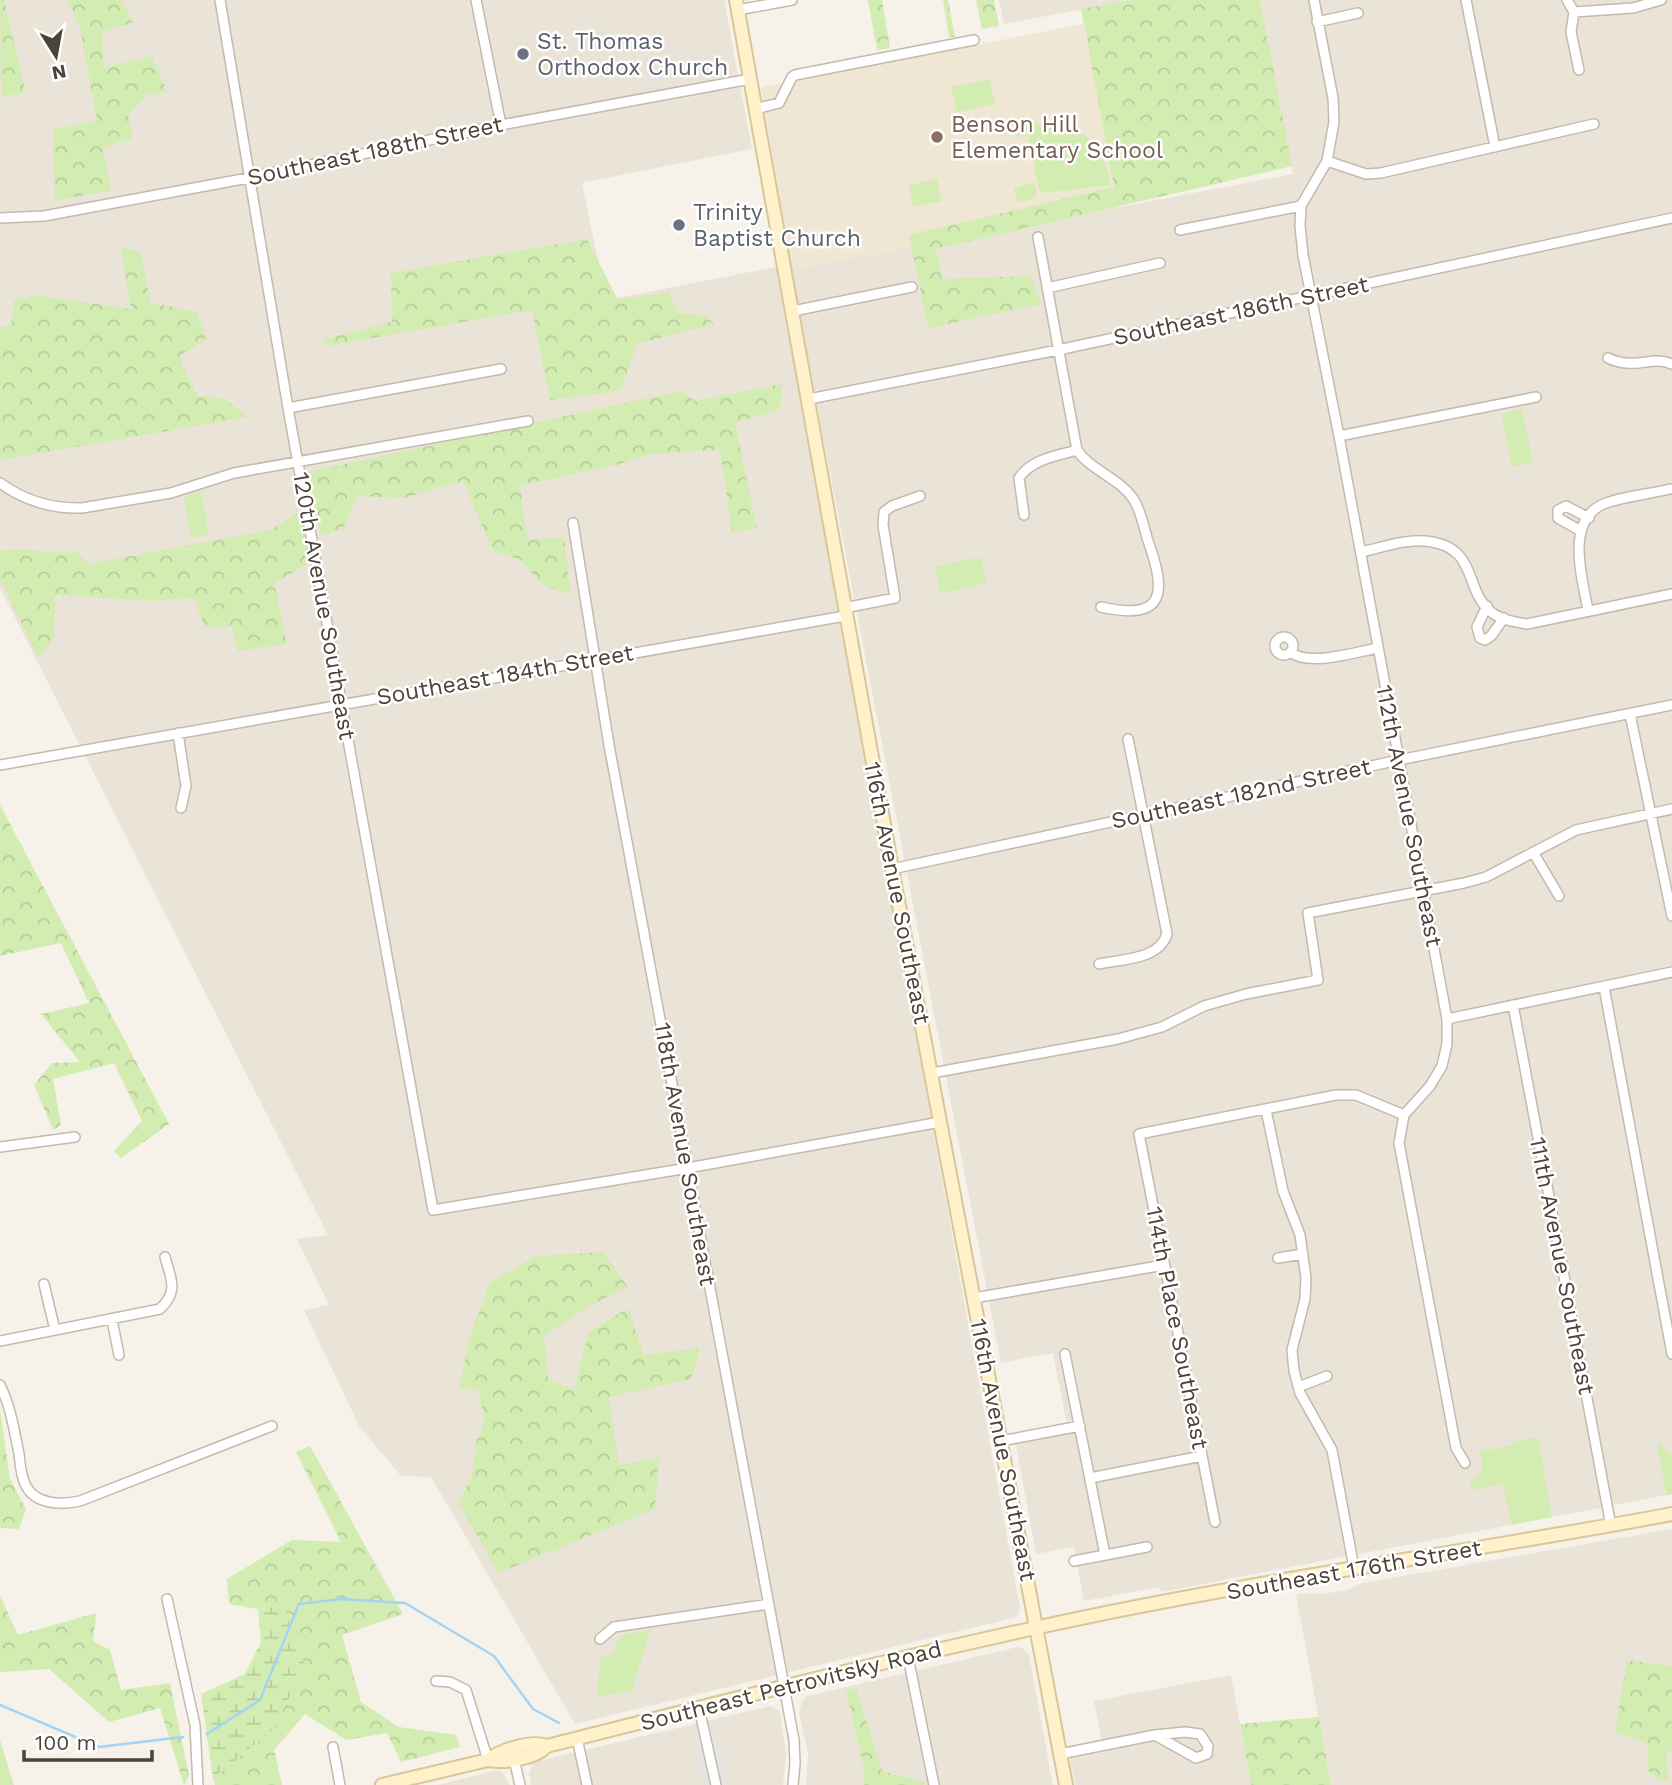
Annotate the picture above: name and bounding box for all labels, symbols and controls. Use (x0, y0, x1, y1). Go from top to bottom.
north arrow (21, 21, 91, 91)
place label: St. Thomas Orthodox Church (537, 28, 728, 81)
marker: St. Thomas Orthodox Church (515, 46, 531, 62)
text: N (50, 60, 68, 85)
street label: Southeast 188th Street (245, 111, 505, 191)
place label: Benson Hill Elementary School (951, 111, 1163, 164)
marker: Benson Hill Elementary School (929, 129, 945, 145)
place label: Trinity Baptist Church (693, 199, 861, 252)
marker: Trinity Baptist Church (671, 217, 687, 233)
street label: Southeast 186th Street (1111, 271, 1371, 351)
street label: 120th Avenue Southeast (287, 470, 361, 742)
street label: Southeast 184th Street (375, 639, 636, 711)
street label: 112th Avenue Southeast (1370, 683, 1448, 949)
street label: Southeast 182nd Street (1109, 753, 1373, 835)
street label: 116th Avenue Southeast (858, 760, 936, 1027)
street label: 118th Avenue Southeast (649, 1020, 722, 1288)
street label: 111th Avenue Southeast (1524, 1135, 1600, 1397)
street label: 114th Place Southeast (1140, 1204, 1214, 1452)
street label: 116th Avenue Southeast (964, 1317, 1042, 1584)
street label: Southeast 176th Street (1224, 1534, 1484, 1606)
street label: Southeast Petrovitsky Road (637, 1635, 945, 1737)
scale bar (24, 1718, 152, 1762)
text: 100 m (35, 1730, 97, 1755)

